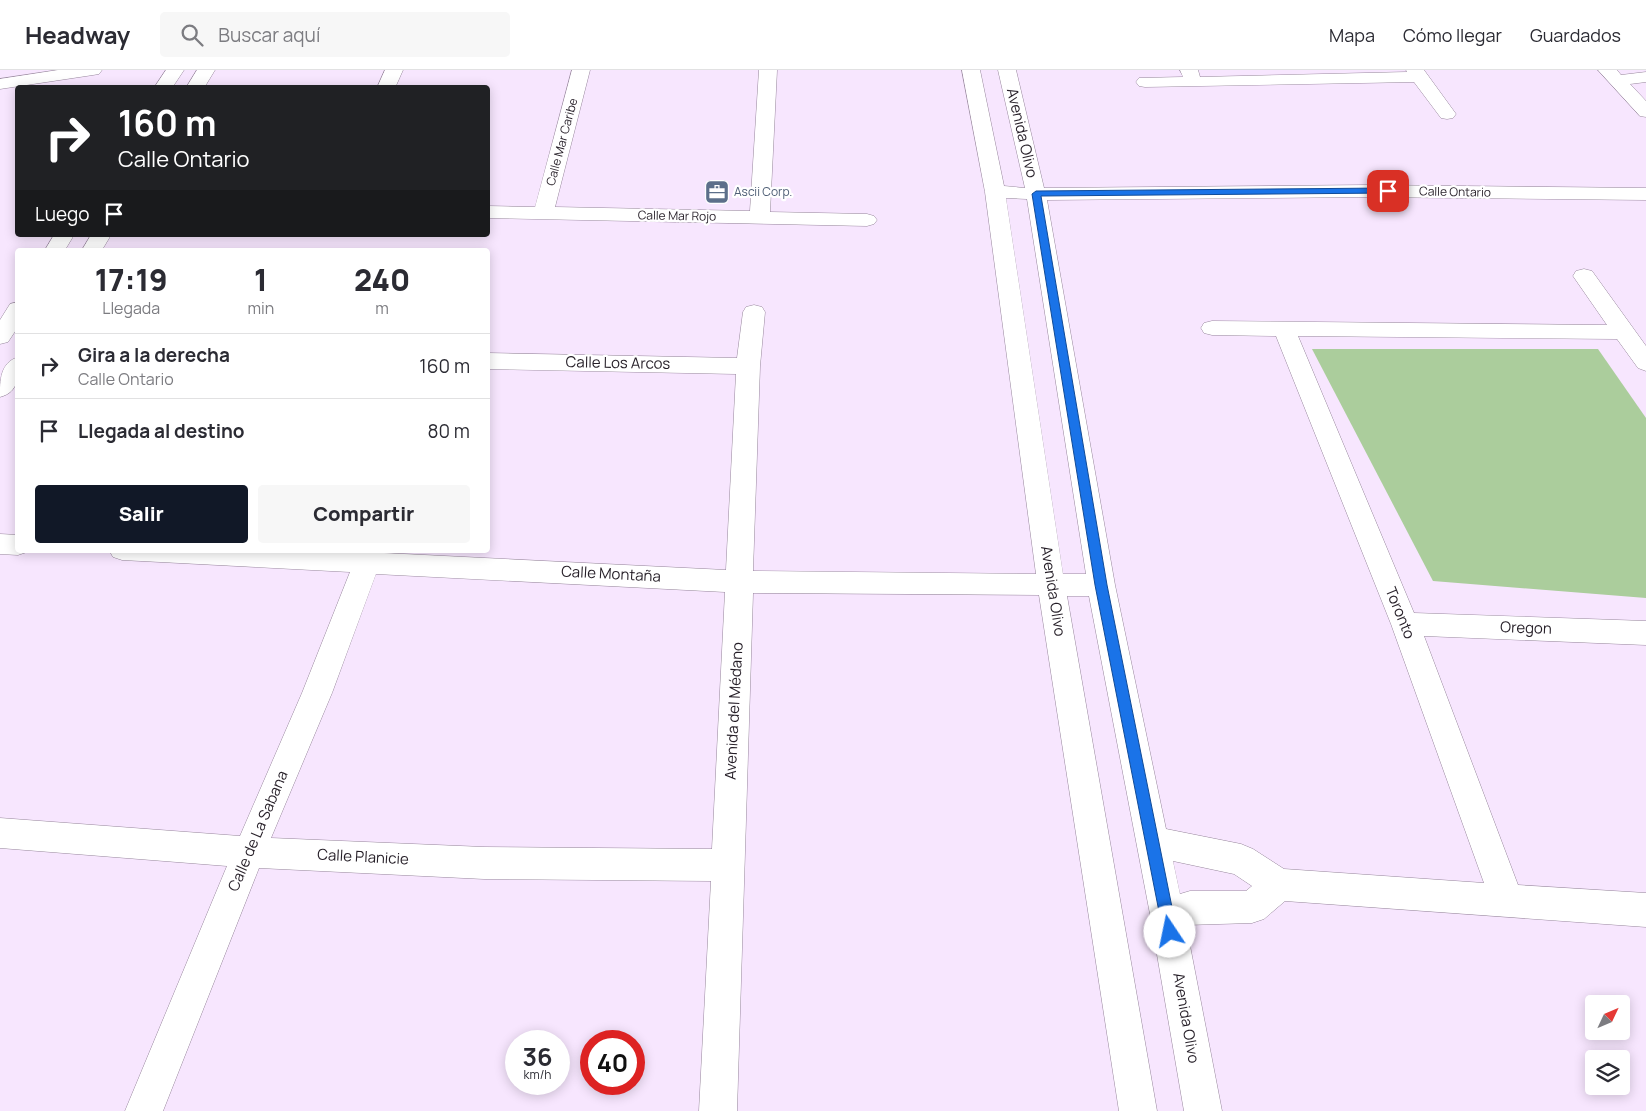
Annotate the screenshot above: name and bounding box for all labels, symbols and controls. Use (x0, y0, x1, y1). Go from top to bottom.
search box (160, 12, 510, 57)
text: Headway (25, 18, 130, 51)
icon: search (178, 21, 206, 49)
text: Buscar aquí (218, 22, 320, 48)
text: Mapa (1329, 23, 1375, 47)
text: Cómo llegar (1403, 23, 1502, 47)
text: Guardados (1530, 23, 1621, 47)
street label: Avenida Olivo (1002, 86, 1043, 180)
street label: Calle Mar Caribe (542, 96, 581, 188)
text: 160 m (118, 99, 217, 147)
icon: right (35, 105, 100, 170)
text: Calle Ontario (118, 144, 250, 174)
pin (1367, 170, 1409, 212)
icon: arrive (1374, 177, 1402, 205)
office icon: Ascii Corp. (704, 179, 730, 205)
street label: Calle Ontario (1419, 182, 1491, 201)
place label: Ascii Corp. (734, 183, 792, 200)
icon: arrive (100, 200, 128, 228)
text: Luego (35, 201, 90, 227)
street label: Calle Mar Rojo (638, 206, 716, 225)
text: 17:19 (95, 259, 168, 300)
text: 1 (254, 259, 268, 300)
text: 240 (354, 259, 410, 300)
text: Llegada (102, 297, 160, 319)
text: min (247, 297, 274, 319)
text: m (375, 297, 389, 319)
text: Gira a la derecha (78, 342, 230, 368)
street label: Calle Los Arcos (565, 351, 671, 374)
icon: right (35, 352, 63, 380)
text: 160 m (419, 353, 470, 379)
text: Calle Ontario (78, 368, 174, 390)
icon: arrive (35, 417, 63, 445)
text: Llegada al destino (78, 418, 245, 444)
text: 80 m (427, 418, 470, 444)
button: Salir (35, 485, 248, 543)
button: Compartir (258, 485, 470, 543)
street label: Avenida Olivo (1036, 544, 1071, 638)
street label: Calle Montaña (561, 560, 661, 587)
street label: Toronto (1381, 584, 1420, 642)
street label: Oregon (1500, 616, 1552, 639)
street label: Avenida del Médano (719, 641, 748, 780)
street label: Calle de La Sabana (223, 767, 293, 895)
street label: Calle Planicie (317, 844, 409, 869)
position arrow (1143, 905, 1195, 957)
street label: Avenida Olivo (1168, 971, 1205, 1065)
north arrow (1585, 995, 1630, 1040)
map controls (1585, 995, 1630, 1095)
speed limit sign: 40 (580, 1030, 645, 1095)
text: 36 (522, 1039, 553, 1074)
button: layers (1585, 1050, 1630, 1095)
text: km/h (524, 1066, 551, 1083)

